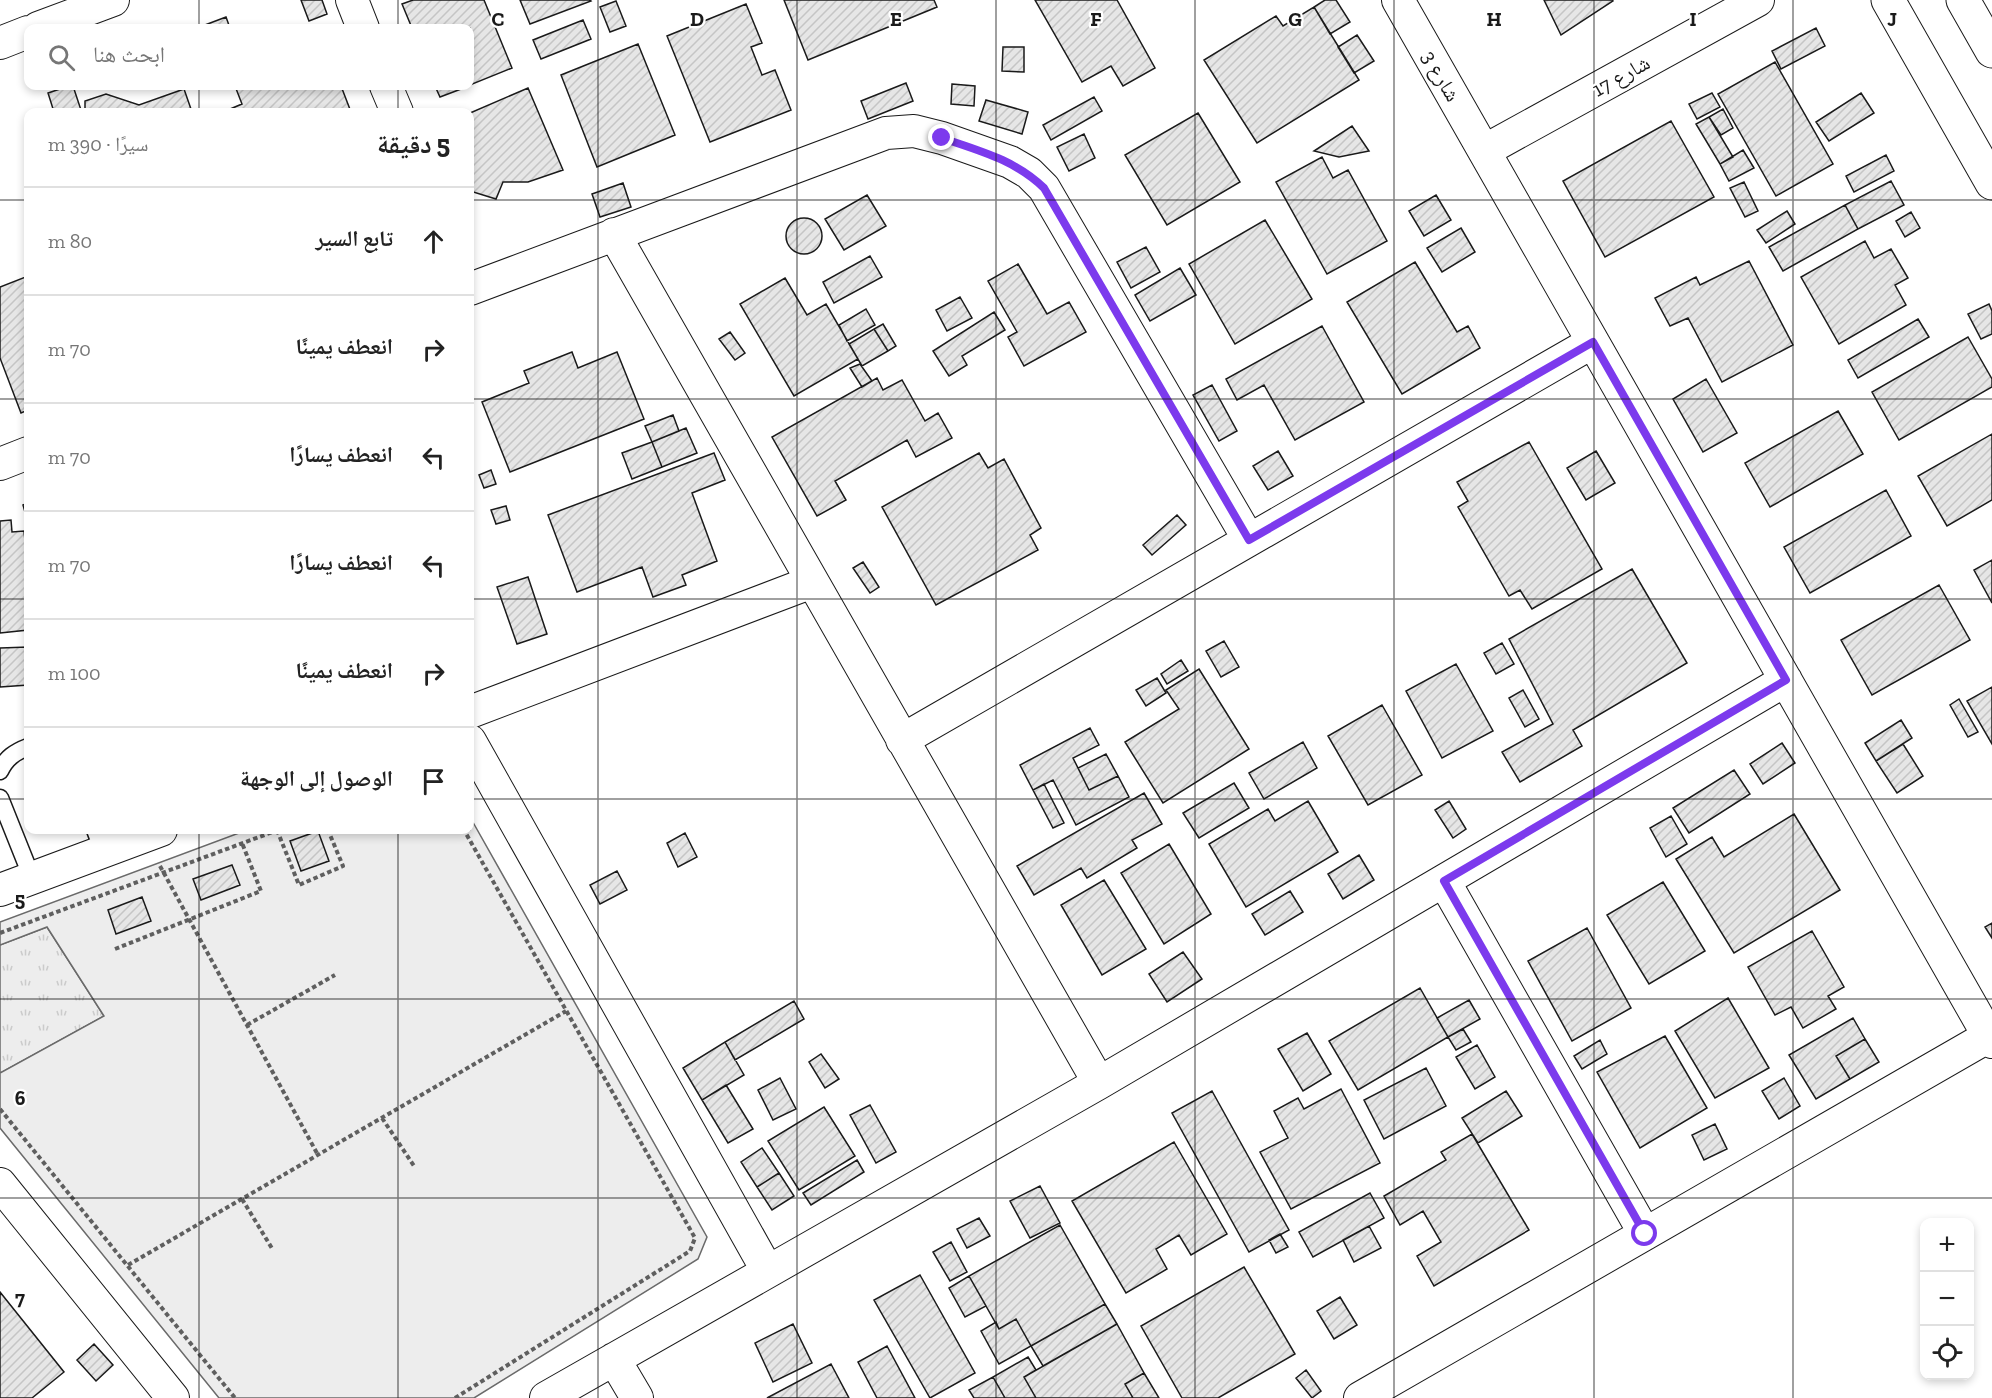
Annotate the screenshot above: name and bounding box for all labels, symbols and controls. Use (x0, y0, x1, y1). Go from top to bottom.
text: C (492, 7, 505, 31)
text: D (690, 7, 704, 31)
text: E (890, 7, 902, 31)
text: F (1090, 7, 1102, 31)
text: G (1288, 7, 1302, 31)
text: H (1486, 7, 1502, 31)
text: I (1689, 7, 1697, 31)
text: J (1887, 7, 1897, 31)
search box (24, 24, 474, 90)
icon: search (45, 41, 78, 74)
text: ابحث هنا (93, 41, 165, 68)
street label: شارع 3 (1416, 46, 1466, 106)
street label: شارع 17 (1587, 50, 1655, 102)
route end (928, 124, 954, 150)
text: 5 دقيقة (377, 128, 450, 160)
text: سيرًا · 390 m (48, 132, 148, 156)
text: تابع السير (315, 225, 393, 252)
icon: ahead (417, 225, 450, 258)
text: 80 m (48, 229, 92, 253)
text: انعطف يمينًا (296, 333, 393, 360)
icon: right (417, 333, 450, 366)
text: 70 m (48, 337, 91, 361)
text: انعطف يسارًا (289, 441, 393, 468)
icon: left (417, 441, 450, 474)
text: 70 m (48, 445, 91, 469)
text: انعطف يسارًا (289, 549, 393, 576)
icon: left (417, 549, 450, 582)
text: 70 m (48, 553, 91, 577)
text: انعطف يمينًا (296, 657, 393, 684)
icon: right (417, 657, 450, 690)
text: 100 m (48, 661, 101, 685)
text: الوصول إلى الوجهة (240, 765, 393, 792)
icon: arrive (417, 765, 450, 798)
text: 5 (15, 887, 25, 911)
text: 6 (15, 1086, 26, 1110)
map controls (1920, 1218, 1974, 1380)
button: + (1920, 1218, 1974, 1272)
route start (1631, 1220, 1657, 1246)
button: − (1920, 1272, 1974, 1326)
text: 7 (15, 1286, 25, 1310)
button: locate (1920, 1326, 1974, 1380)

